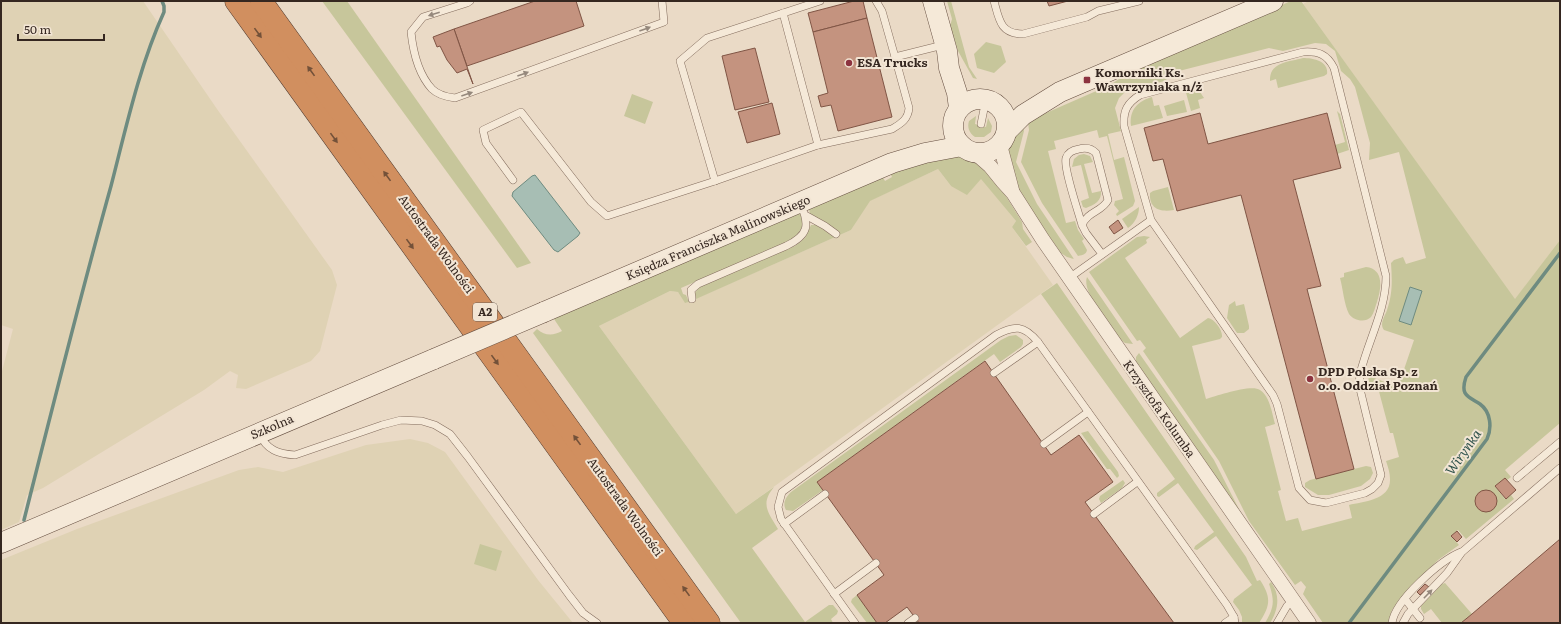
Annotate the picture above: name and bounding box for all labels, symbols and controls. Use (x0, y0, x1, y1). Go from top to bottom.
one-way arrow (428, 11, 440, 17)
scale bar (18, 16, 104, 42)
text: 50 m (24, 20, 51, 38)
one-way arrow (639, 26, 651, 32)
one-way arrow (254, 27, 263, 38)
place label: ESA Trucks (857, 53, 928, 71)
marker: ESA Trucks (844, 58, 854, 68)
place label: Komorniki Ks. Wawrzyniaka n/ż (1095, 63, 1203, 95)
one-way arrow (307, 65, 315, 76)
one-way arrow (517, 70, 529, 76)
marker: Komorniki Ks. Wawrzyniaka n/ż (1082, 75, 1092, 85)
one-way arrow (461, 90, 473, 96)
one-way arrow (330, 133, 338, 143)
one-way arrow (383, 171, 391, 181)
street label: Autostrada Wolności (395, 190, 479, 297)
street label: Księdza Franciszka Malinowskiego (623, 190, 813, 284)
one-way arrow (406, 238, 414, 249)
road number: A2 (473, 303, 497, 321)
one-way arrow (490, 355, 499, 366)
street label: Krzysztofa Kolumba (1119, 356, 1201, 461)
place label: DPD Polska Sp. z o.o. Oddział Poznań (1318, 362, 1438, 394)
marker: DPD Polska Sp. z o.o. Oddział Poznań (1305, 374, 1315, 384)
street label: Szkolna (247, 409, 297, 443)
water label: Wirynka (1440, 425, 1485, 478)
one-way arrow (573, 435, 581, 446)
street label: Autostrada Wolności (584, 453, 668, 560)
one-way arrow (682, 586, 690, 597)
one-way arrow (1423, 589, 1433, 599)

